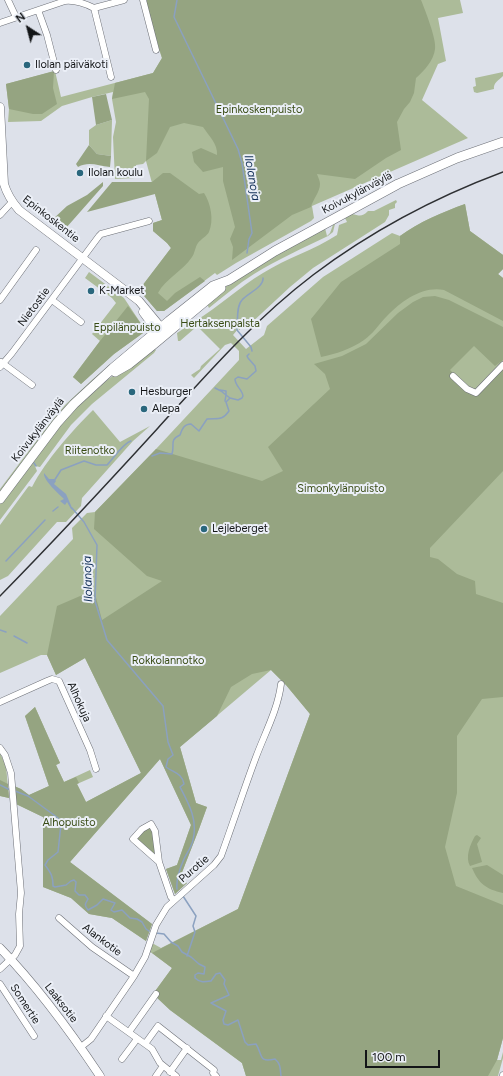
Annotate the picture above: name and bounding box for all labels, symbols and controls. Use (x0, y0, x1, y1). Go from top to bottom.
north arrow (8, 8, 48, 48)
text: N (13, 10, 28, 26)
place label: Ilolan päiväkoti (35, 58, 108, 72)
marker: Ilolan päiväkoti (22, 60, 32, 70)
park label: Epinkoskenpuisto (216, 103, 302, 117)
water label: Ilolanoja (241, 154, 263, 202)
place label: Ilolan koulu (88, 166, 143, 180)
marker: Ilolan koulu (75, 168, 85, 178)
street label: Koivukylänväylä (320, 169, 394, 217)
street label: Epinkoskentie (20, 193, 82, 245)
place label: K-Market (99, 284, 144, 298)
street label: Nietostie (15, 285, 53, 329)
marker: K-Market (86, 286, 96, 296)
park label: Hertaksenpalsta (180, 317, 260, 331)
park label: Eppilänpuisto (93, 321, 161, 335)
place label: Hesburger (140, 385, 192, 399)
marker: Hesburger (127, 387, 137, 397)
street label: Koivukylänväylä (9, 395, 67, 465)
place label: Alepa (152, 402, 180, 416)
marker: Alepa (139, 404, 149, 414)
park label: Riitenotko (65, 444, 115, 458)
park label: Simonkylänpuisto (297, 482, 385, 496)
place label: Lejleberget (212, 522, 268, 536)
marker: Lejleberget (199, 524, 209, 534)
water label: Ilolanoja (80, 556, 96, 602)
park label: Rokkolannotko (132, 654, 204, 668)
street label: Alhokuja (64, 680, 94, 724)
park label: Alhopuisto (42, 816, 96, 830)
street label: Purotie (176, 852, 212, 886)
street label: Alankotie (80, 921, 124, 959)
street label: Laaksotie (41, 981, 81, 1025)
street label: Somertie (7, 982, 43, 1026)
scale bar (367, 1042, 442, 1068)
text: 100 m (372, 1050, 406, 1064)

